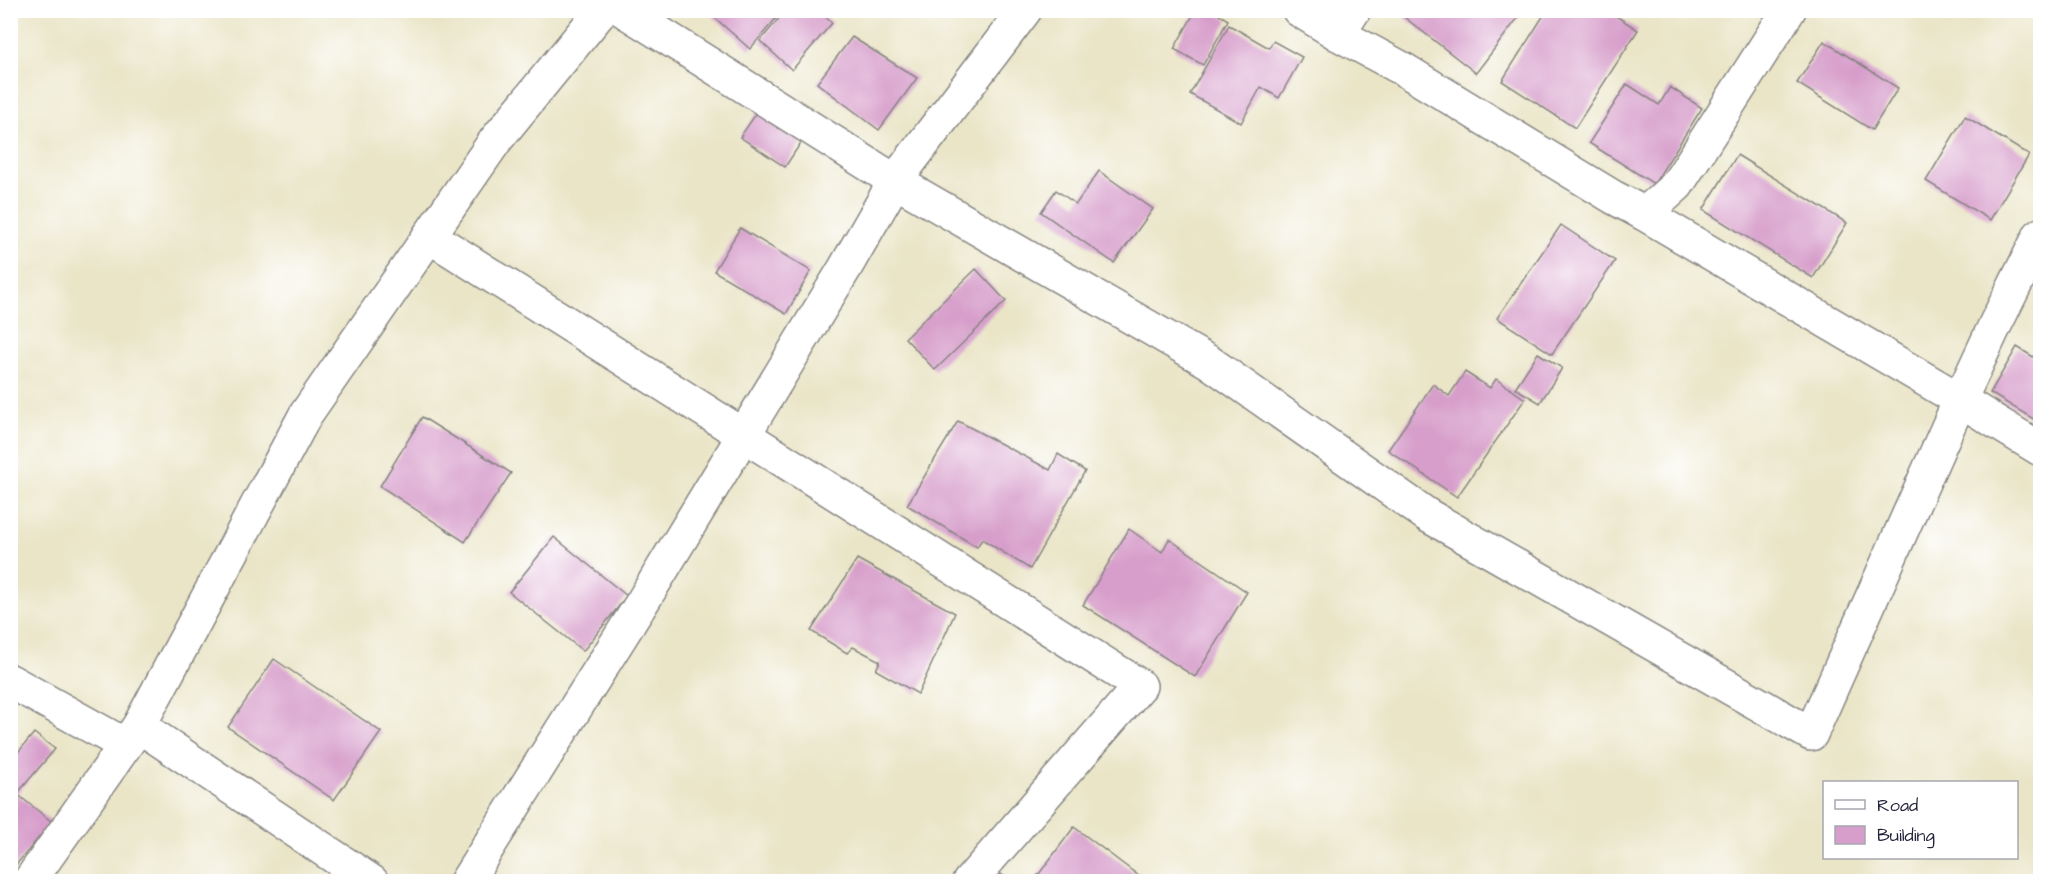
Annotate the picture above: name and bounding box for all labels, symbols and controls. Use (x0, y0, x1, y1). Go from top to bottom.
legend (1823, 781, 2018, 859)
text: Road (1877, 793, 1918, 818)
text: Building (1877, 823, 1935, 849)

